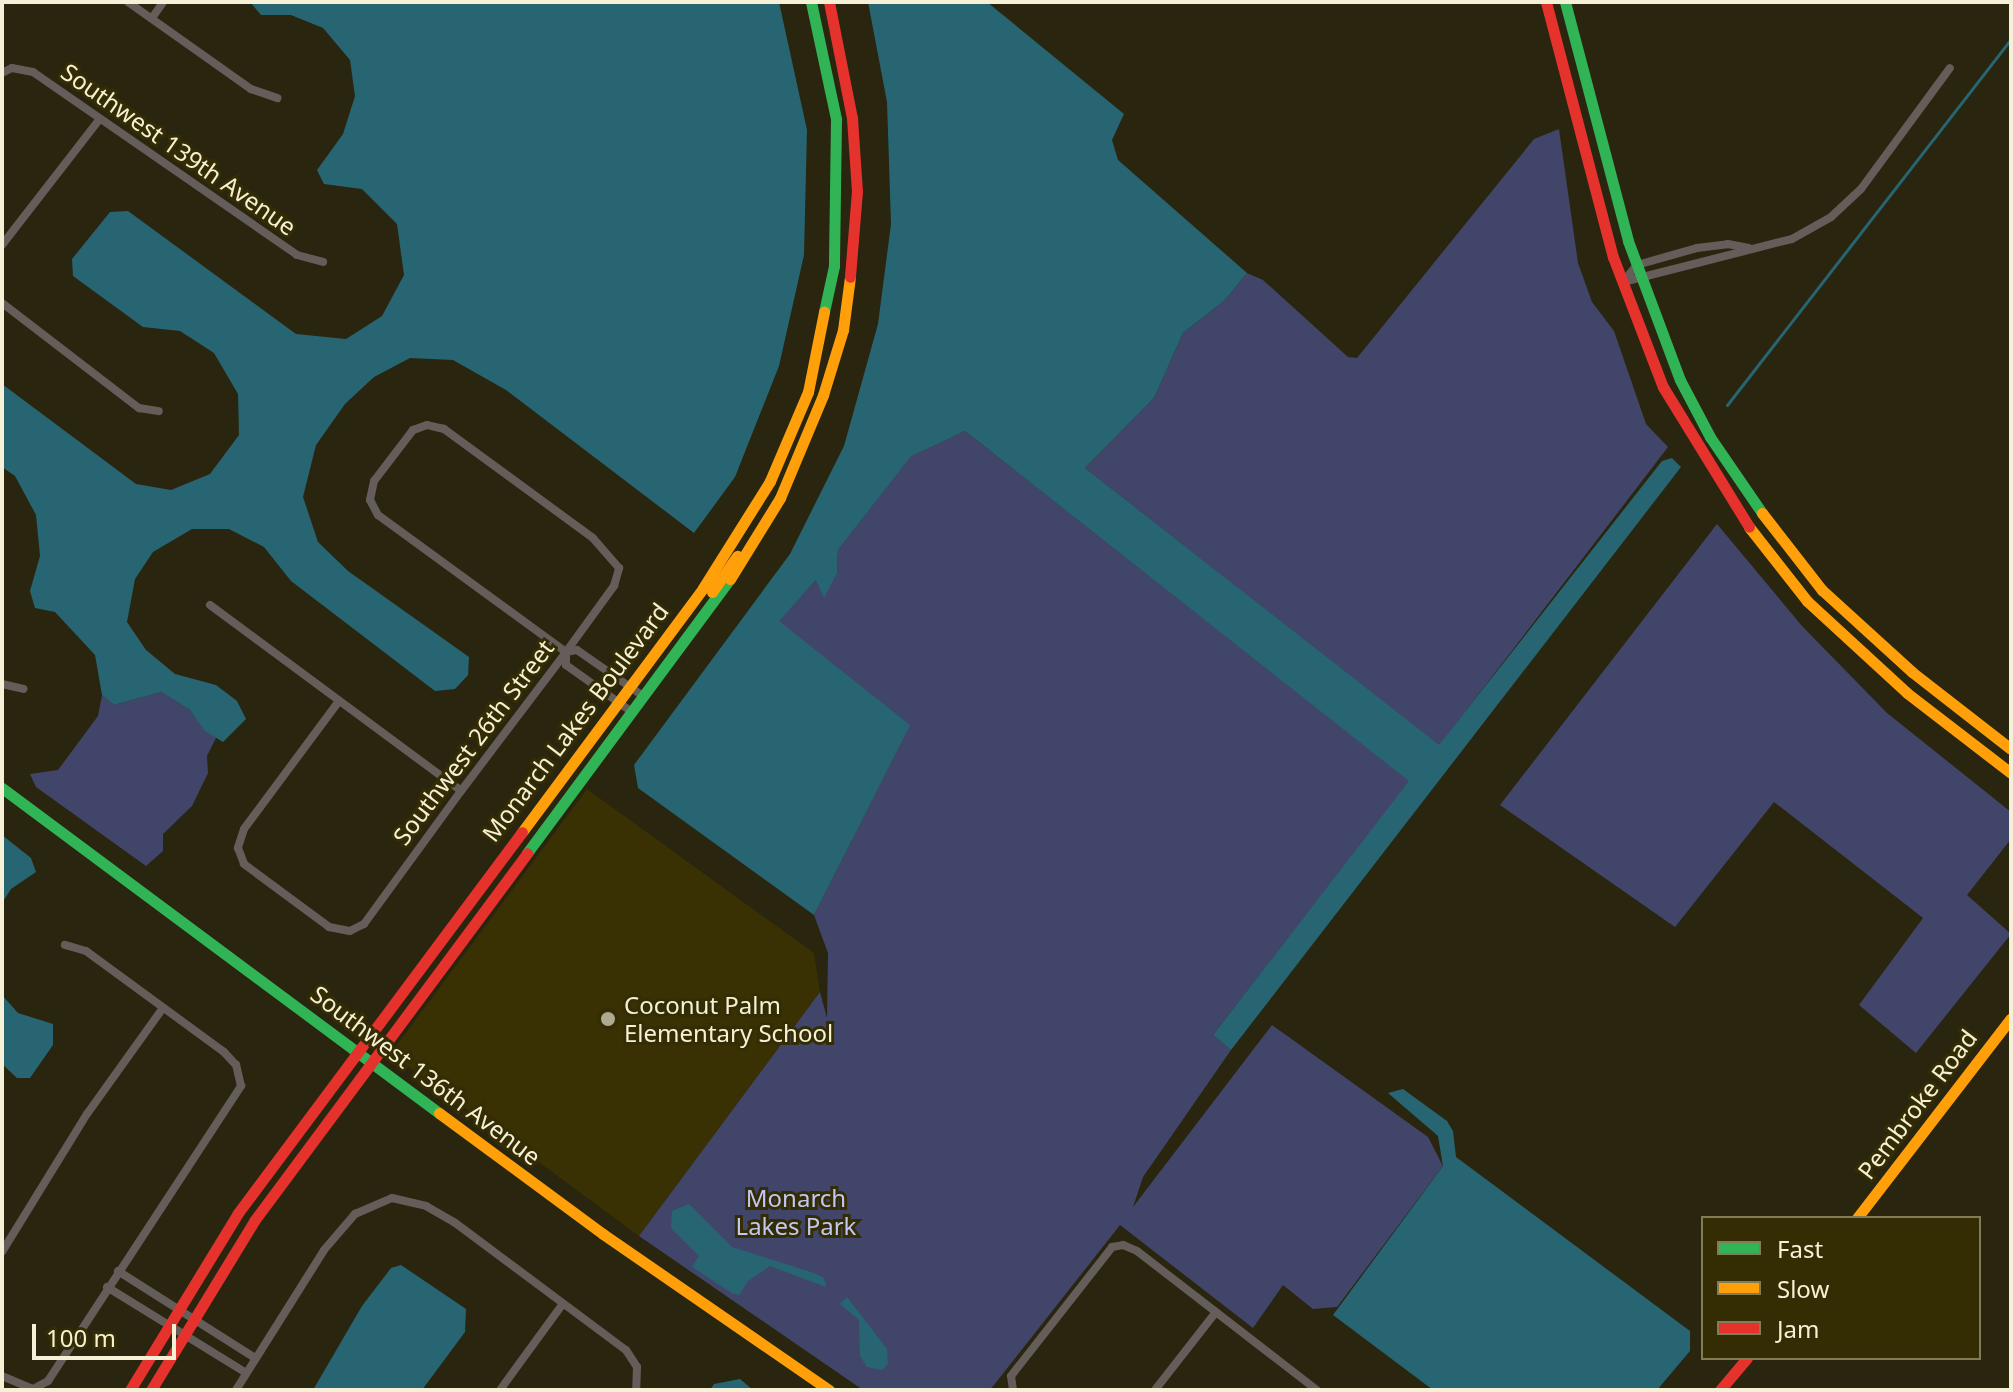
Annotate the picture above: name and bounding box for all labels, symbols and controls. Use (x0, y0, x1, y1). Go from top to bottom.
street label: Southwest 139th Avenue (56, 57, 302, 241)
street label: Monarch Lakes Boulevard (476, 597, 674, 847)
street label: Southwest 26th Street (387, 634, 559, 850)
street label: Southwest 136th Avenue (306, 979, 546, 1171)
place label: Coconut Palm Elementary School (624, 991, 833, 1047)
marker: Coconut Palm Elementary School (599, 1010, 617, 1028)
street label: Pembroke Road (1851, 1024, 1983, 1184)
park label: Monarch Lakes Park (736, 1184, 856, 1240)
legend (1701, 1216, 1981, 1360)
text: Fast (1777, 1232, 1823, 1265)
text: Slow (1777, 1272, 1829, 1305)
scale bar (36, 1308, 180, 1358)
text: Jam (1777, 1312, 1819, 1345)
text: 100 m (46, 1321, 116, 1354)

